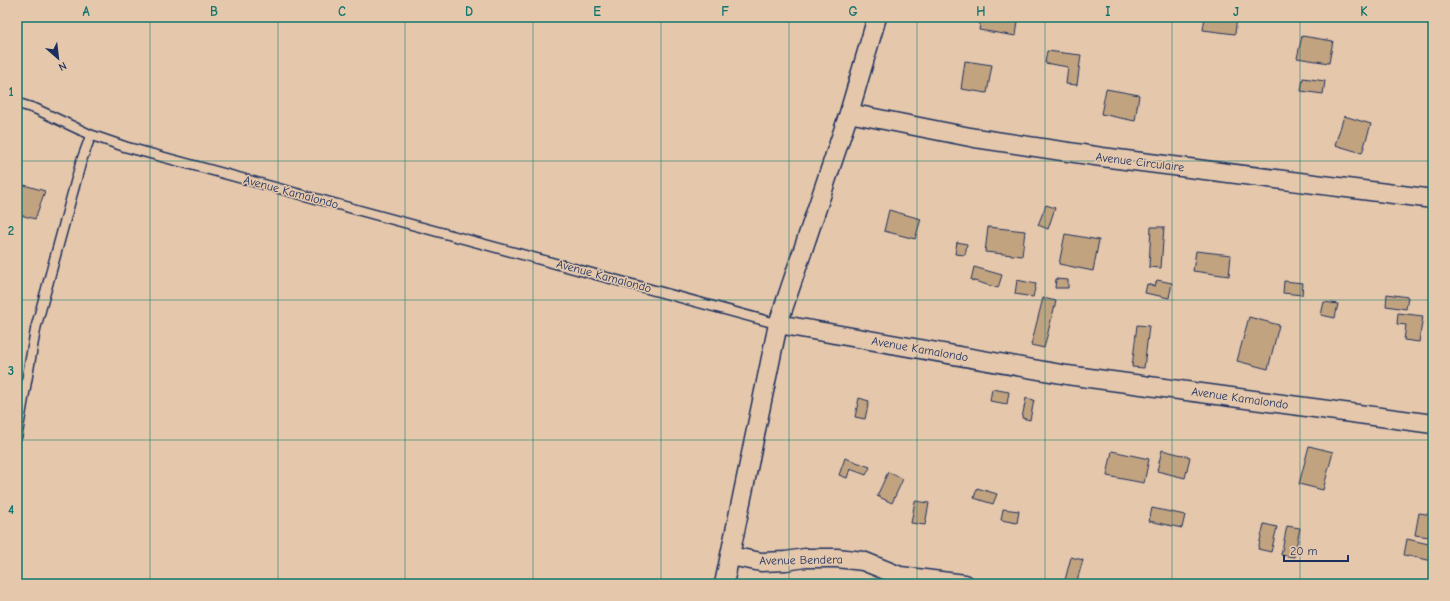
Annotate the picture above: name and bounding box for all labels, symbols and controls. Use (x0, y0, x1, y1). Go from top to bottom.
text: A (82, 4, 90, 19)
text: B (210, 4, 218, 19)
text: C (338, 4, 346, 19)
text: D (465, 4, 473, 19)
text: E (593, 4, 601, 19)
text: F (721, 4, 729, 19)
text: G (848, 4, 858, 19)
text: H (976, 4, 986, 19)
text: I (1105, 4, 1111, 19)
text: J (1233, 4, 1239, 19)
text: K (1360, 4, 1368, 19)
north arrow (38, 38, 78, 78)
text: N (56, 59, 69, 74)
text: 1 (8, 84, 14, 99)
street label: Avenue Circulaire (1095, 150, 1185, 174)
street label: Avenue Kamalondo (242, 173, 340, 211)
text: 2 (8, 223, 14, 238)
street label: Avenue Kamalondo (555, 257, 653, 295)
street label: Avenue Kamalondo (871, 334, 969, 364)
text: 3 (8, 363, 14, 378)
street label: Avenue Kamalondo (1191, 384, 1289, 412)
text: 4 (8, 502, 14, 517)
scale bar (1284, 537, 1348, 563)
text: 20 m (1290, 544, 1318, 558)
street label: Avenue Bendera (759, 552, 843, 568)

